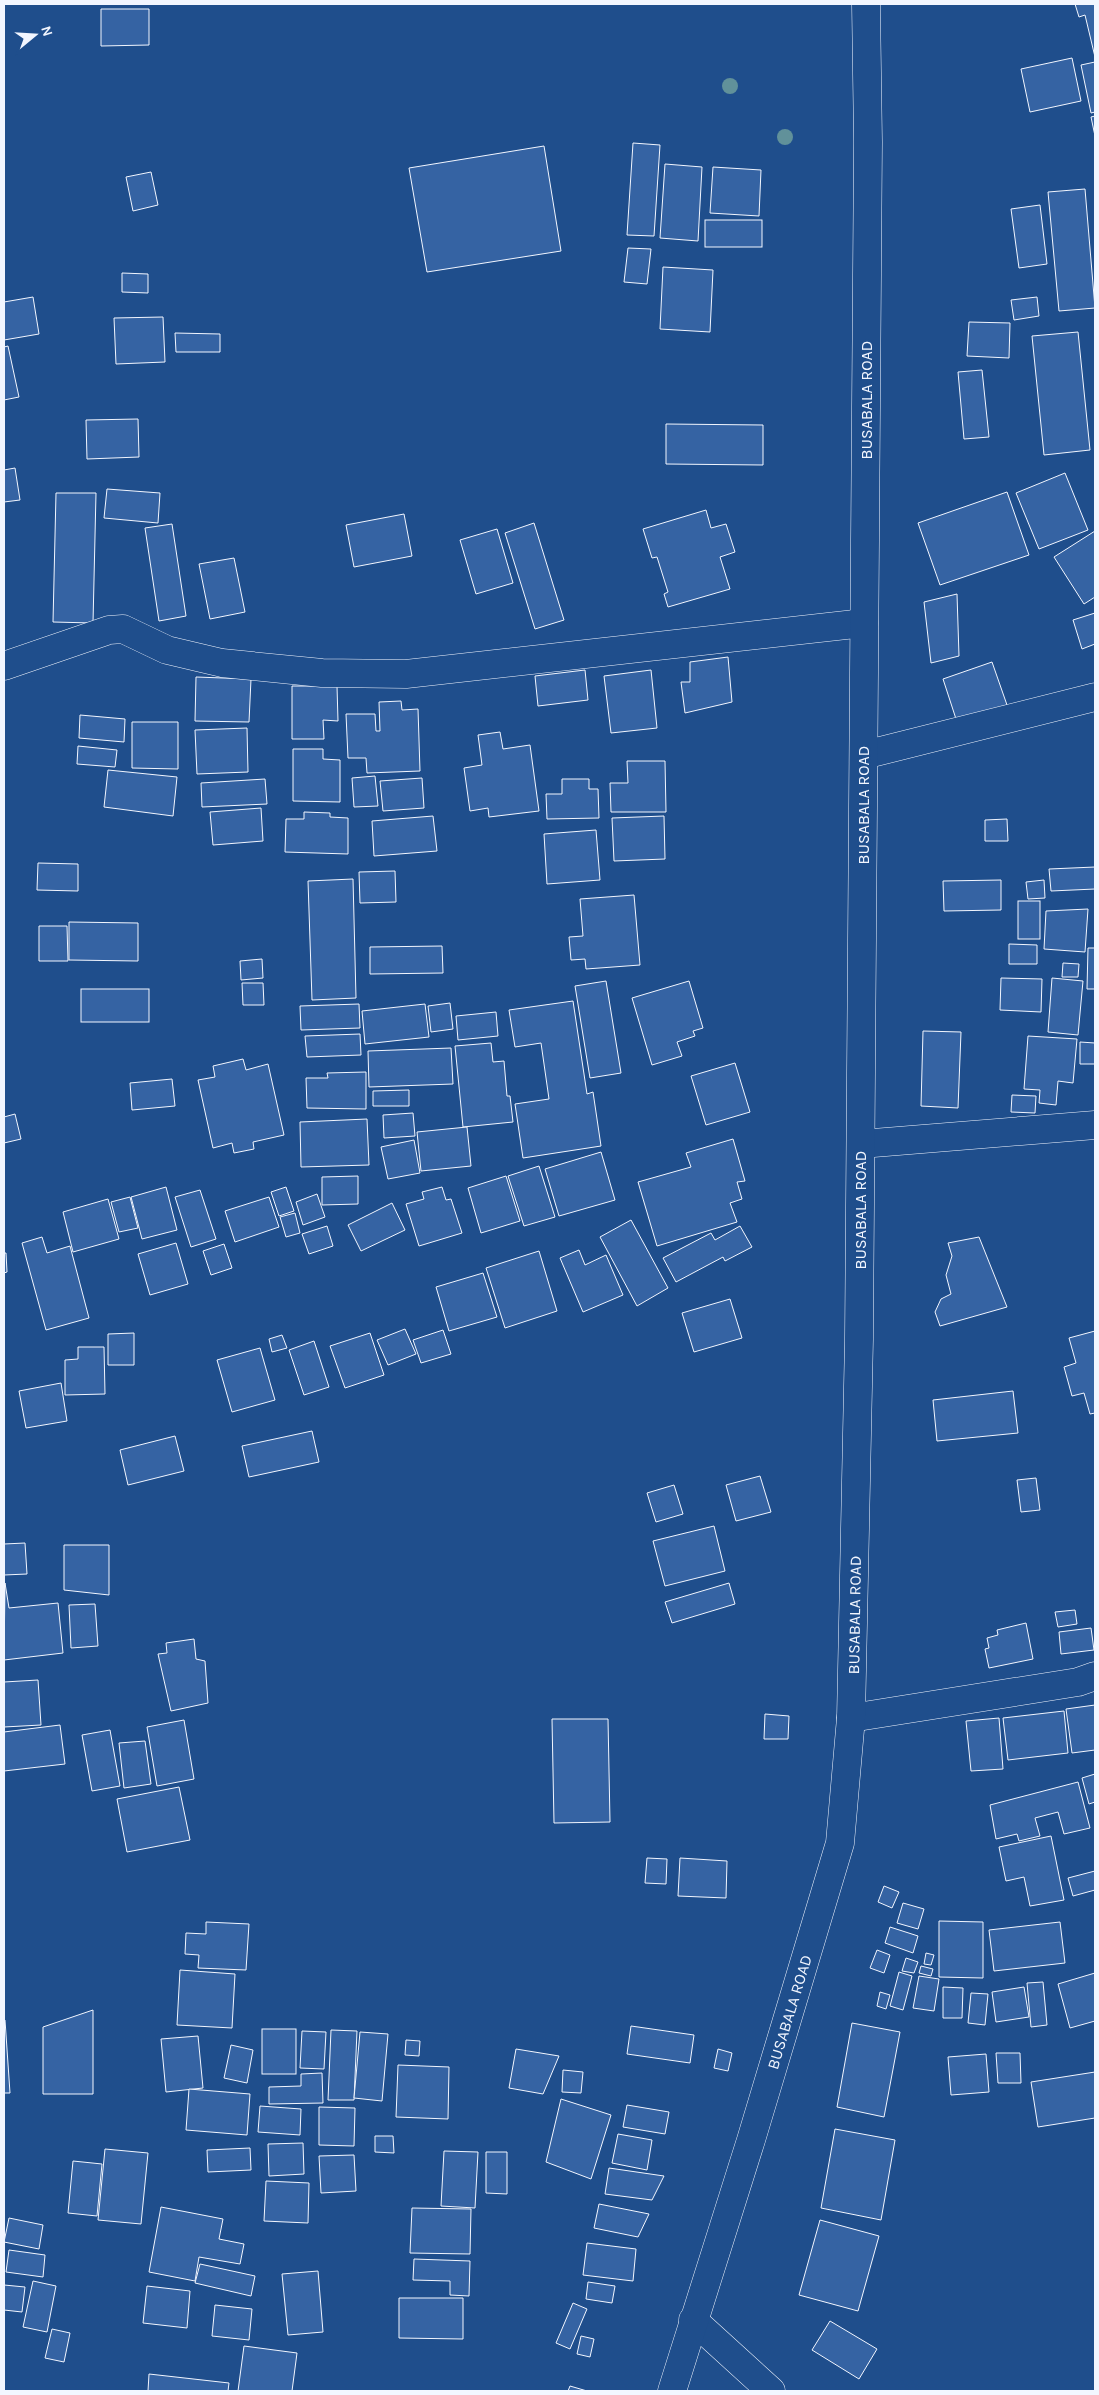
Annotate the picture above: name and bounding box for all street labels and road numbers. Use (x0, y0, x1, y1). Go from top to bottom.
street label: BUSABALA ROAD (857, 341, 876, 459)
street label: BUSABALA ROAD (854, 746, 873, 864)
street label: BUSABALA ROAD (851, 1151, 870, 1269)
street label: BUSABALA ROAD (844, 1555, 865, 1675)
street label: BUSABALA ROAD (763, 1953, 816, 2072)

